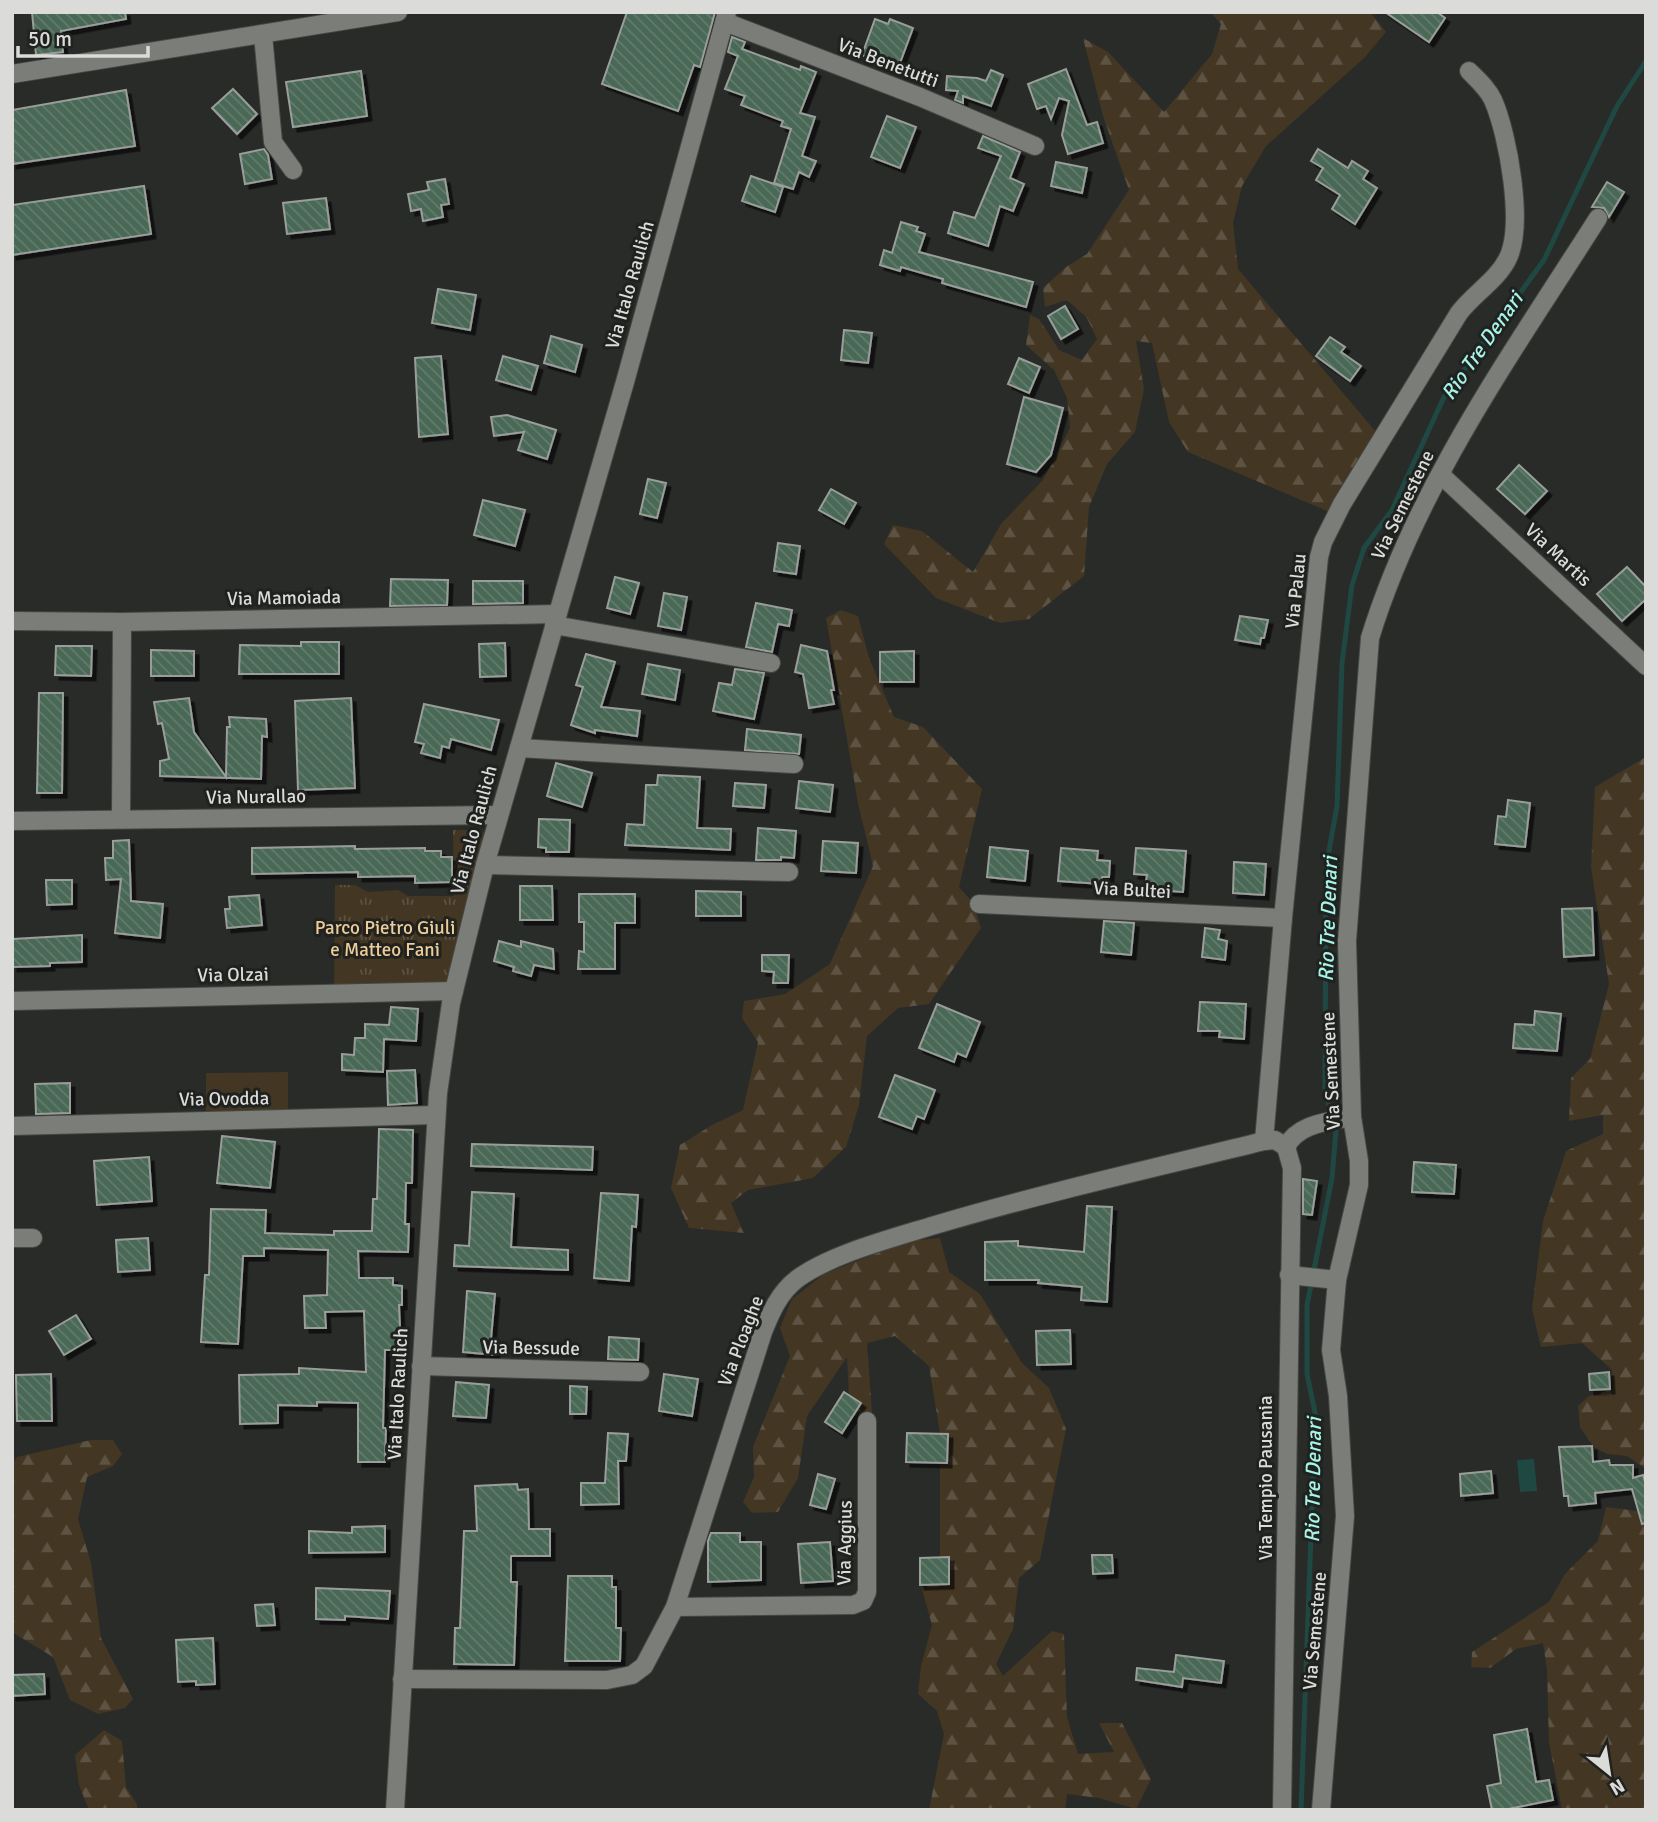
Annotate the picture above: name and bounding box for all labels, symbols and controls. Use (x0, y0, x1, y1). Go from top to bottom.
scale bar (18, 14, 147, 58)
text: 50 m (28, 26, 72, 52)
street label: Via Benetutti (834, 33, 942, 93)
street label: Via Italo Raulich (600, 218, 660, 352)
water label: Rio Tre Denari (1435, 285, 1530, 405)
street label: Via Semestene (1366, 446, 1440, 564)
street label: Via Martis (1520, 518, 1596, 592)
street label: Via Palau (1280, 552, 1312, 630)
street label: Via Mamoiada (227, 585, 341, 611)
street label: Via Italo Raulich (445, 763, 503, 897)
street label: Via Nurallao (206, 784, 306, 810)
water label: Rio Tre Denari (1313, 853, 1343, 982)
street label: Via Bultei (1092, 876, 1172, 904)
park label: Parco Pietro Giuli e Matteo Fani (315, 916, 455, 962)
street label: Via Olzai (197, 962, 269, 988)
street label: Via Semestene (1316, 1011, 1346, 1131)
street label: Via Ovodda (179, 1086, 269, 1112)
street label: Via Ploaghe (713, 1292, 769, 1390)
street label: Via Italo Raulich (383, 1327, 413, 1461)
street label: Via Bessude (482, 1335, 580, 1361)
street label: Via Tempio Pausania (1254, 1395, 1278, 1561)
water label: Rio Tre Denari (1299, 1415, 1327, 1543)
street label: Via Aggius (832, 1500, 858, 1586)
street label: Via Semestene (1298, 1571, 1332, 1691)
north arrow (1574, 1738, 1644, 1808)
text: N (1605, 1773, 1629, 1801)

